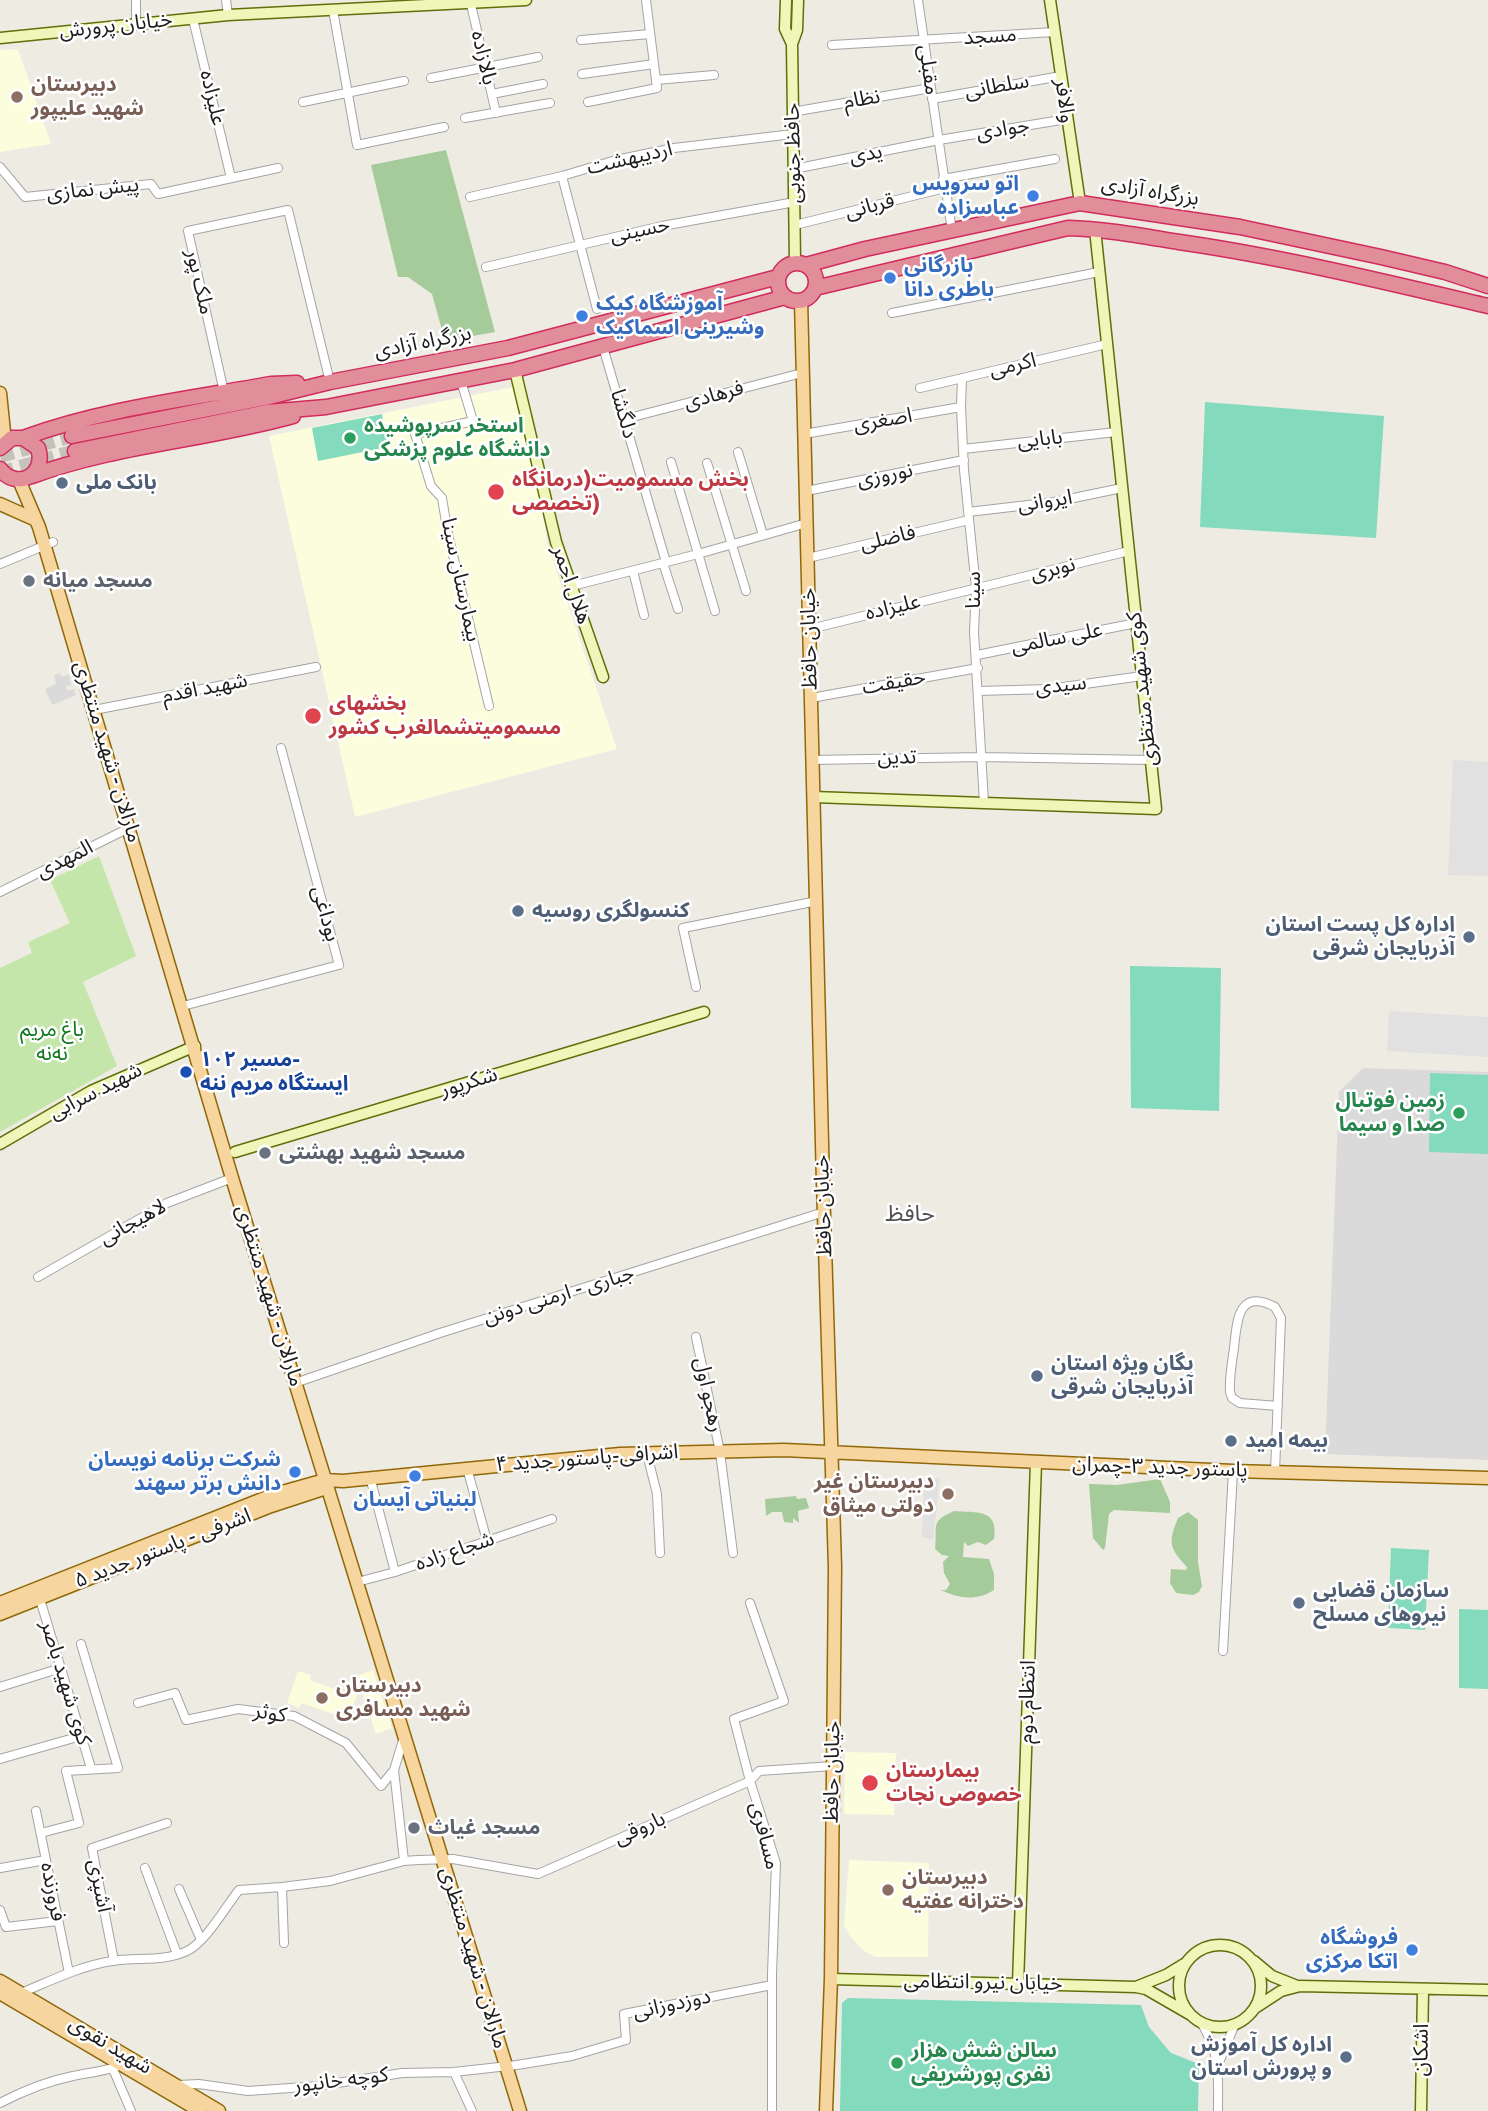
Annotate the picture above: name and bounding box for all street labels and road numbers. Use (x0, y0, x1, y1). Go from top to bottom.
street label: خیابان پرورش (58, 8, 174, 44)
street label: مسجد (962, 23, 1018, 51)
street label: بالازاده (465, 29, 501, 87)
street label: مقبلی (912, 43, 944, 97)
street label: علیزاده (193, 68, 231, 128)
street label: سلطانی (963, 69, 1031, 105)
street label: والافر (1048, 77, 1080, 125)
street label: نظام (842, 84, 882, 116)
street label: حافظ جنوبی (781, 103, 807, 203)
street label: جوادی (975, 113, 1031, 147)
street label: اردیبهشت (585, 137, 675, 181)
street label: یدی (847, 139, 885, 171)
street label: بزرگراه آزادی (1099, 172, 1201, 212)
street label: پیش نمازی (45, 173, 141, 207)
street label: قربانی (843, 189, 897, 225)
street label: حسینی (608, 212, 672, 250)
street label: ملک پور (179, 247, 219, 317)
street label: بزرگراه آزادی (372, 321, 474, 365)
street label: اکرمی (987, 348, 1039, 384)
street label: فرهادی (681, 376, 747, 416)
street label: دلگشا (604, 386, 642, 442)
street label: اصغری (852, 403, 914, 439)
street label: بابایی (1016, 425, 1064, 455)
street label: نوروزی (855, 458, 915, 494)
street label: ایروانی (1016, 485, 1074, 519)
street label: بیمارستان سینا (435, 516, 485, 644)
street label: فاضلی (858, 520, 918, 558)
street label: هلال احمر (546, 542, 596, 628)
street label: نوبری (1028, 552, 1078, 588)
street label: سینا (961, 571, 987, 609)
street label: خیابان حافظ (797, 588, 823, 690)
street label: علیزاده (863, 589, 923, 627)
street label: کوی شهید منتظری (1122, 611, 1164, 767)
street label: علی سالمی (1009, 618, 1105, 660)
street label: مارالان - شهید منتظری (67, 658, 147, 846)
street label: حقیقت (860, 665, 928, 701)
street label: شهید اقدم (160, 668, 250, 710)
street label: سیدی (1034, 671, 1088, 701)
street label: تدین (877, 745, 917, 771)
street label: المهدی (32, 835, 98, 885)
street label: بوداغی (306, 883, 344, 945)
street label: شهید سرابی (45, 1058, 147, 1126)
street label: شکرپور (437, 1062, 501, 1104)
street label: خیابان حافظ (810, 1154, 838, 1258)
street label: لاهیجانی (95, 1194, 171, 1252)
street label: مارالان - شهید منتظری (229, 1202, 309, 1390)
street label: جباری - ارمنی دونن (480, 1261, 638, 1331)
street label: رهجو اول (688, 1355, 728, 1435)
street label: اشرافی-پاستور جدید ۴ (495, 1440, 679, 1478)
street label: پاستور جدید ۳-چمران (1072, 1452, 1248, 1484)
street label: اشرفی - پاستور جدید ۵ (71, 1504, 255, 1594)
street label: شجاع زاده (412, 1527, 498, 1577)
street label: کوی شهید باصر (34, 1618, 96, 1748)
street label: انتظام دوم (1014, 1660, 1042, 1744)
street label: کوثر (252, 1699, 288, 1729)
street label: خیابان حافظ (820, 1721, 846, 1823)
street label: مسافری (743, 1800, 785, 1872)
street label: باروقی (610, 1807, 670, 1851)
street label: آشپزی (82, 1857, 116, 1915)
street label: فروزنده (34, 1860, 70, 1924)
street label: مارالان - شهید منتظری (433, 1864, 513, 2052)
street label: خیابان نیرو انتظامی (903, 1969, 1063, 1997)
street label: دوزدوزانی (631, 1984, 713, 2026)
street label: شهید نقوی (64, 2011, 156, 2081)
street label: اشکان (1409, 2023, 1435, 2077)
street label: کوچه خانپور (292, 2063, 390, 2099)

